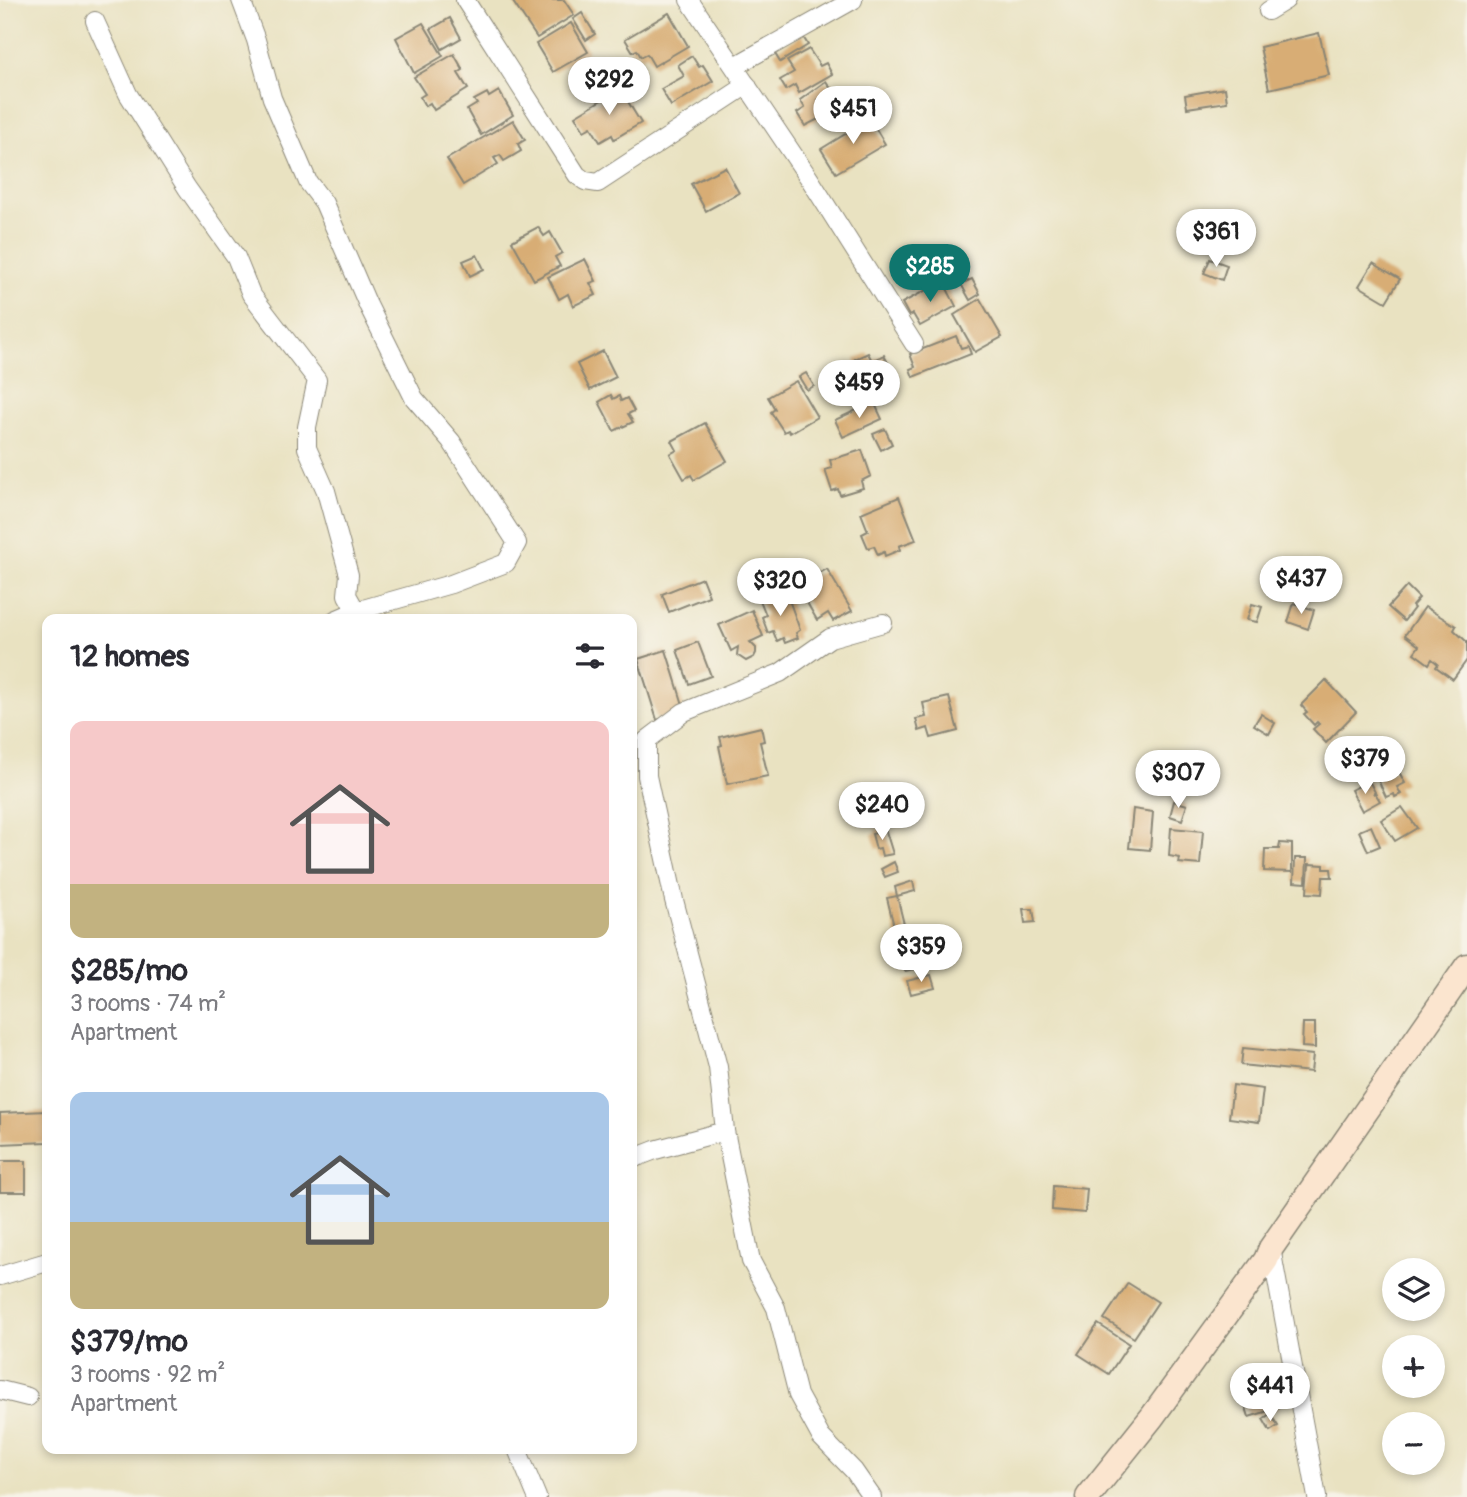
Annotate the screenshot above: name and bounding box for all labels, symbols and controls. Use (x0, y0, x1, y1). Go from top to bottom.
pin: $292 (568, 58, 650, 117)
text: $292 (584, 65, 634, 94)
pin: $451 (812, 86, 894, 146)
text: $451 (829, 94, 877, 123)
pin: $361 (1175, 210, 1257, 269)
text: $361 (1192, 217, 1240, 246)
pin: $285 (889, 244, 971, 304)
text: $285 (905, 252, 955, 281)
pin: $459 (818, 360, 900, 420)
text: $459 (834, 368, 884, 397)
pin: $437 (1260, 556, 1342, 616)
pin: $320 (739, 558, 821, 618)
text: $437 (1276, 564, 1326, 593)
text: $320 (753, 566, 807, 595)
icon: filters (571, 637, 609, 675)
text: 12 homes (70, 638, 189, 675)
pin: $379 (1324, 736, 1406, 796)
text: $379 (1340, 744, 1390, 773)
pin: $307 (1137, 750, 1219, 810)
text: $307 (1151, 758, 1205, 787)
icon: home (277, 766, 403, 892)
pin: $240 (841, 782, 923, 842)
text: $240 (855, 790, 909, 819)
pin: $359 (880, 925, 962, 984)
text: $359 (896, 932, 946, 961)
text: $285/mo (70, 952, 188, 989)
text: 3 rooms · 74 m² (70, 989, 226, 1018)
text: Apartment (70, 1018, 177, 1047)
icon: home (277, 1137, 403, 1263)
map controls (1382, 1258, 1445, 1475)
button: layers (1382, 1258, 1445, 1321)
text: $379/mo (70, 1323, 188, 1360)
button: + (1382, 1335, 1445, 1398)
text: 3 rooms · 92 m² (70, 1360, 225, 1389)
pin: $441 (1229, 1364, 1311, 1423)
text: $441 (1246, 1371, 1294, 1400)
text: Apartment (70, 1389, 177, 1418)
button: − (1382, 1412, 1445, 1475)

